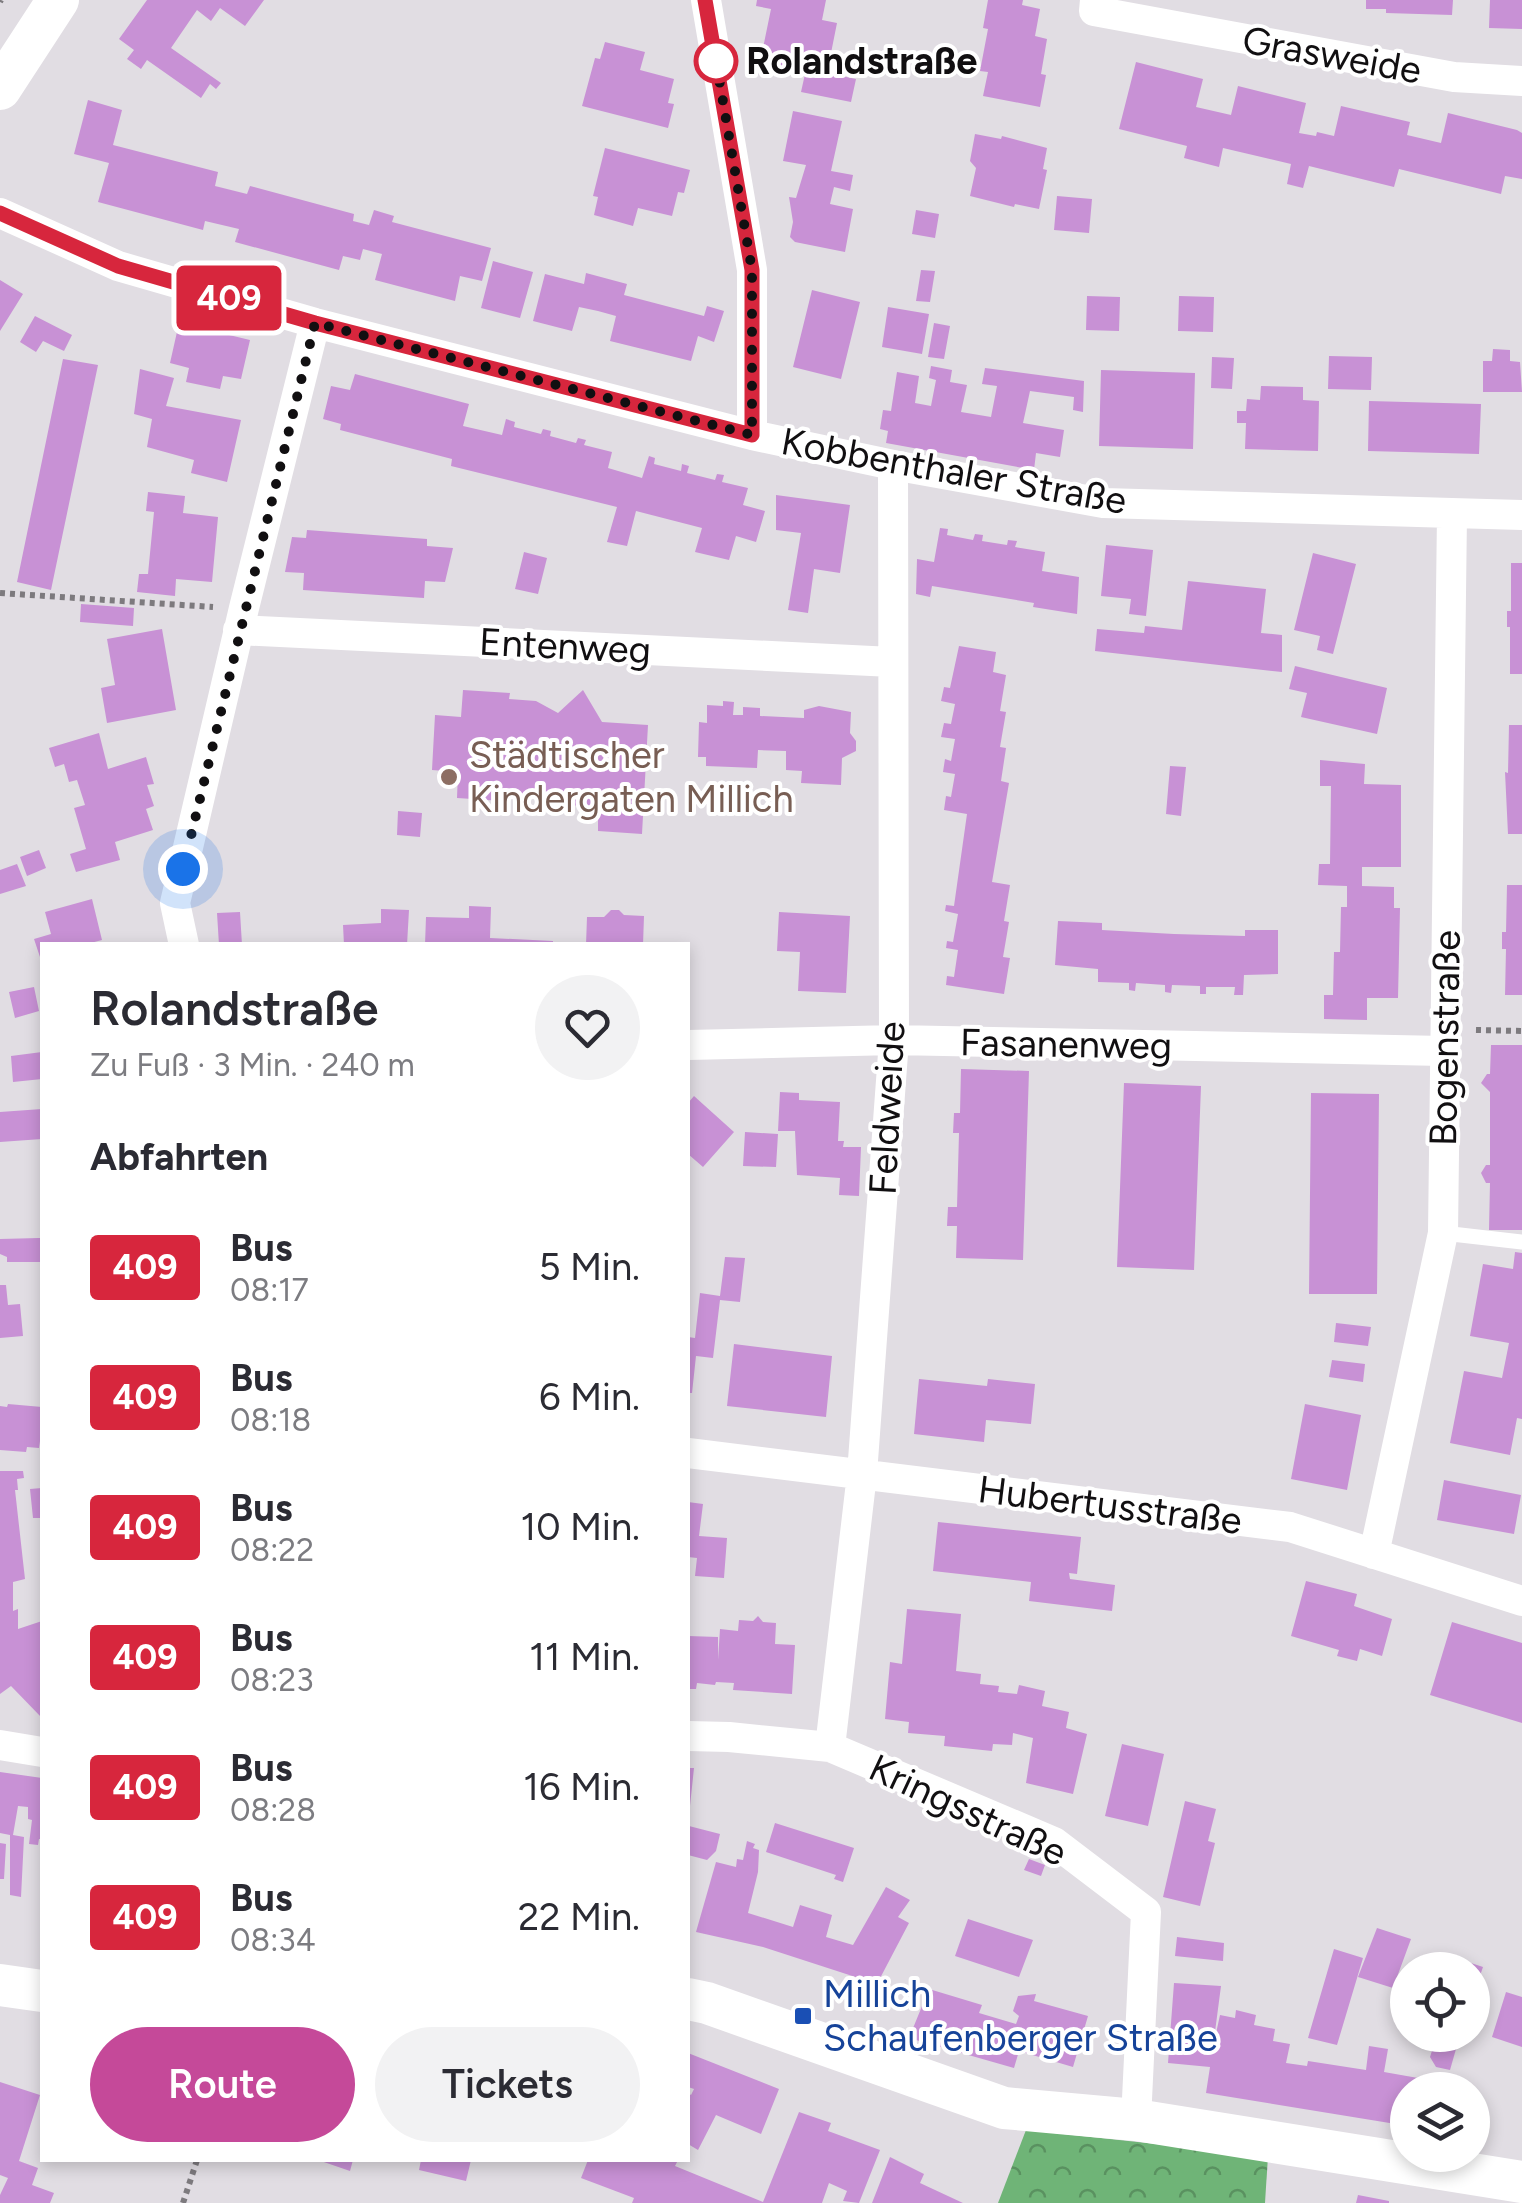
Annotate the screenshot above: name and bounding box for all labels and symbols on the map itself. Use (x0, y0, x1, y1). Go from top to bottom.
street label: Grasweide (1239, 17, 1425, 93)
place label: Rolandstraße (746, 38, 977, 84)
marker: Rolandstraße (695, 40, 737, 82)
line badge: 409 (172, 266, 286, 330)
street label: Kobbenthaler Straße (778, 418, 1130, 524)
street label: Entenweg (478, 619, 652, 673)
place label: Städtischer Kindergaten Millich (469, 732, 794, 822)
marker: Städtischer Kindergaten Millich (438, 766, 460, 788)
your location (158, 844, 208, 894)
street label: Bogenstraße (1420, 930, 1470, 1146)
street label: Fasanenweg (960, 1019, 1172, 1069)
street label: Feldweide (859, 1020, 915, 1196)
street label: Hubertusstraße (976, 1466, 1244, 1544)
street label: Kringsstraße (862, 1744, 1074, 1876)
place label: Millich Schaufenberger Straße (823, 1971, 1218, 2061)
marker: Millich Schaufenberger Straße (792, 2005, 814, 2027)

